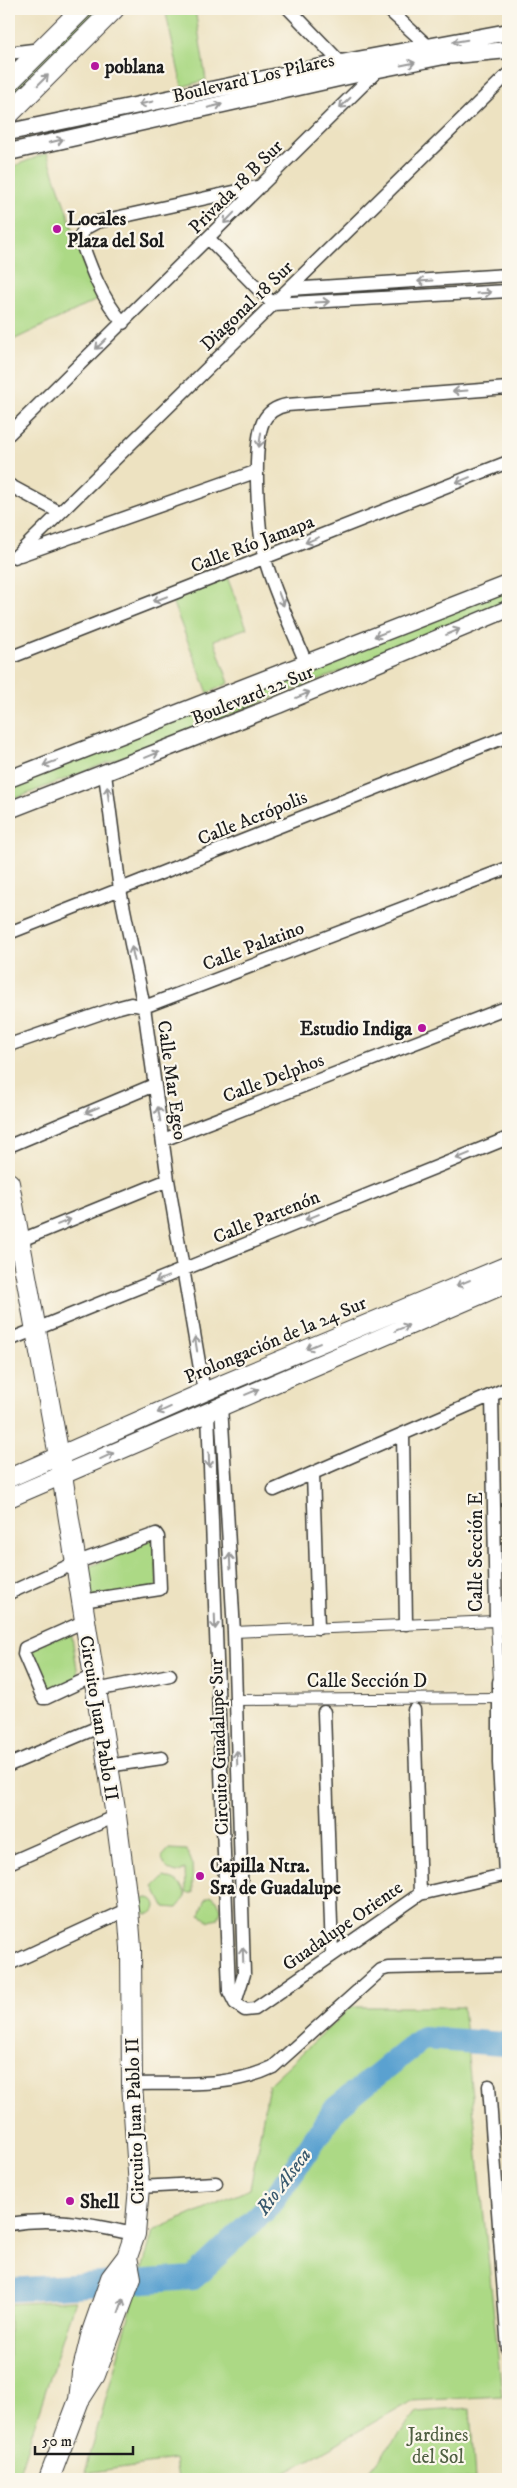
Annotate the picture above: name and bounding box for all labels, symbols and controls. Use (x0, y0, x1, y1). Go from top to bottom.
one-way arrow (453, 36, 469, 46)
street label: Boulevard Los Pilares (170, 49, 336, 108)
place label: poblana (104, 56, 165, 79)
one-way arrow (399, 58, 415, 68)
marker: poblana (89, 60, 101, 72)
one-way arrow (37, 74, 49, 86)
one-way arrow (339, 97, 351, 109)
one-way arrow (139, 99, 155, 108)
one-way arrow (206, 101, 222, 110)
street label: Privada 18 B Sur (184, 135, 288, 239)
one-way arrow (48, 136, 64, 146)
place label: Locales Plaza del Sol (67, 208, 164, 253)
one-way arrow (223, 212, 236, 224)
marker: Locales Plaza del Sol (51, 223, 63, 235)
street label: Diagonal 18 Sur (196, 256, 298, 356)
one-way arrow (417, 276, 433, 285)
one-way arrow (476, 288, 492, 297)
one-way arrow (314, 297, 330, 306)
one-way arrow (95, 338, 107, 350)
one-way arrow (452, 387, 468, 396)
one-way arrow (255, 432, 265, 448)
one-way arrow (456, 476, 471, 485)
street label: Calle Río Jamapa (188, 510, 317, 578)
one-way arrow (305, 536, 320, 545)
one-way arrow (277, 591, 286, 606)
one-way arrow (153, 595, 169, 604)
one-way arrow (445, 627, 460, 637)
one-way arrow (374, 629, 389, 639)
street label: Boulevard 22 Sur (188, 660, 317, 730)
one-way arrow (295, 689, 310, 699)
one-way arrow (144, 750, 160, 759)
one-way arrow (43, 759, 58, 768)
one-way arrow (103, 786, 113, 802)
street label: Calle Acrópolis (194, 786, 311, 851)
street label: Calle Palatino (199, 916, 308, 976)
one-way arrow (128, 946, 137, 962)
place label: Estudio Indiga (300, 1018, 413, 1041)
street label: Calle Mar Egeo (152, 1019, 191, 1141)
marker: Estudio Indiga (416, 1022, 428, 1034)
street label: Calle Delphos (220, 1049, 327, 1108)
one-way arrow (85, 1107, 100, 1116)
one-way arrow (153, 1107, 163, 1123)
one-way arrow (456, 1152, 471, 1162)
street label: Calle Partenón (210, 1186, 323, 1249)
one-way arrow (305, 1214, 320, 1223)
one-way arrow (56, 1217, 71, 1226)
one-way arrow (155, 1275, 170, 1284)
one-way arrow (456, 1279, 471, 1289)
street label: Prolongación de la 24 Sur (181, 1292, 370, 1389)
one-way arrow (394, 1323, 409, 1333)
one-way arrow (190, 1336, 200, 1352)
one-way arrow (306, 1342, 321, 1351)
one-way arrow (244, 1387, 259, 1396)
one-way arrow (157, 1405, 172, 1415)
one-way arrow (99, 1450, 114, 1460)
one-way arrow (205, 1452, 214, 1468)
street label: Calle Sección E (465, 1492, 488, 1612)
one-way arrow (225, 1553, 234, 1569)
one-way arrow (211, 1614, 220, 1630)
street label: Circuito Juan Pablo II (74, 1634, 123, 1803)
street label: Circuito Guadalupe Sur (205, 1658, 234, 1836)
street label: Calle Sección D (307, 1670, 427, 1693)
one-way arrow (232, 1750, 242, 1766)
place label: Capilla Ntra. Sra de Guadalupe (210, 1855, 341, 1900)
marker: Capilla Ntra. Sra de Guadalupe (194, 1870, 206, 1882)
street label: Guadalupe Oriente (278, 1876, 407, 1976)
one-way arrow (238, 1948, 248, 1964)
street label: Circuito Juan Pablo II (121, 2037, 150, 2205)
water label: Rio Alseca (250, 2144, 317, 2221)
place label: Shell (80, 2191, 119, 2214)
marker: Shell (64, 2195, 76, 2207)
one-way arrow (117, 2298, 126, 2314)
scale bar (35, 2423, 132, 2455)
park label: Jardines del Sol (406, 2424, 468, 2469)
text: 50 m (42, 2432, 72, 2451)

